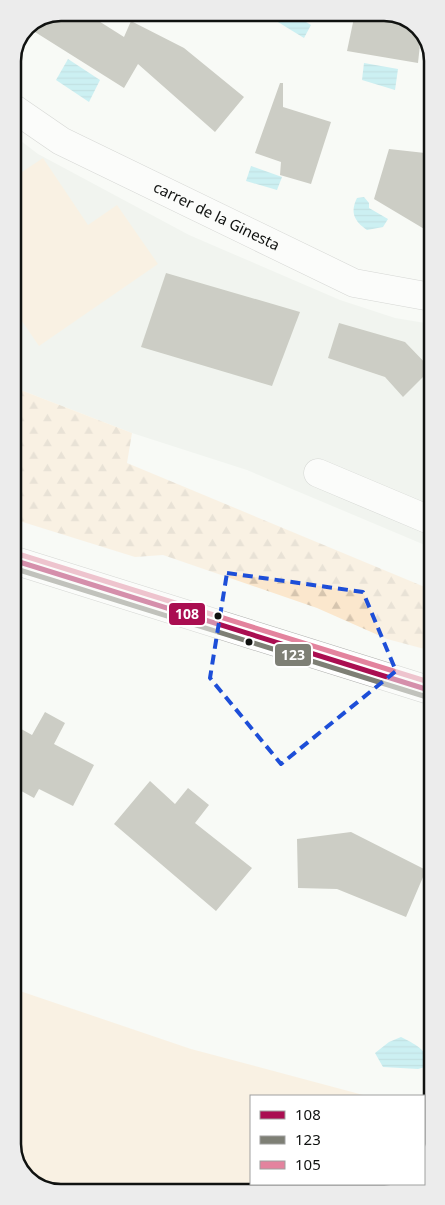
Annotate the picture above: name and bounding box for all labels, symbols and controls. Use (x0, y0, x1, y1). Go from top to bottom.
street label: carrer de la Ginesta (151, 176, 283, 254)
line badge: 108 (168, 602, 206, 626)
text: 108 (175, 604, 199, 623)
unlabelled marker (213, 611, 223, 621)
unlabelled marker (244, 637, 254, 647)
line badge: 123 (274, 643, 312, 667)
text: 123 (281, 645, 305, 664)
legend (250, 1095, 425, 1185)
text: 108 (295, 1104, 321, 1124)
text: 123 (295, 1129, 321, 1149)
text: 105 (295, 1154, 321, 1174)

